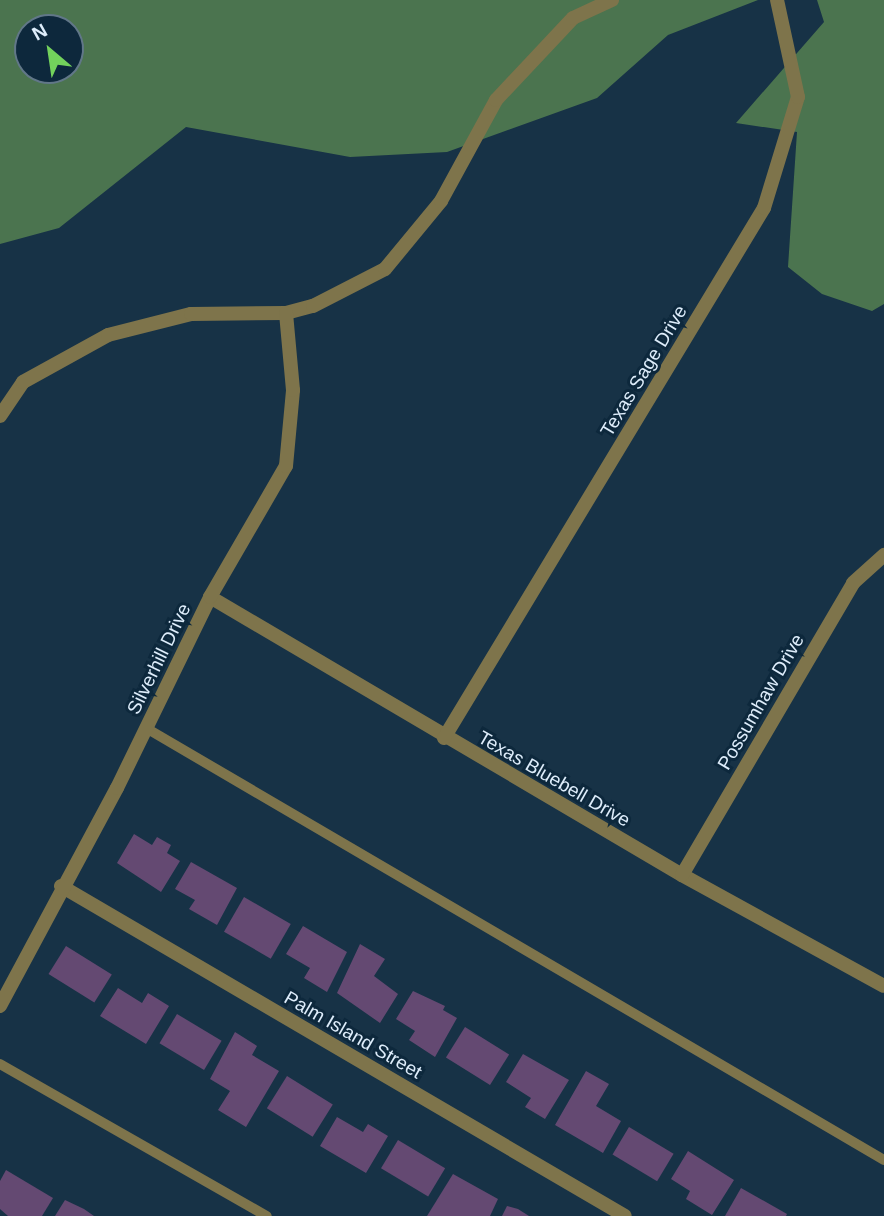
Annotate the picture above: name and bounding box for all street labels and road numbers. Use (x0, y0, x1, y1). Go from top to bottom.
street label: Texas Sage Drive (596, 301, 692, 441)
street label: Silverhill Drive (122, 600, 196, 718)
street label: Possumhaw Drive (713, 630, 809, 774)
street label: Texas Bluebell Drive (474, 726, 634, 832)
street label: Palm Island Street (280, 986, 426, 1084)

